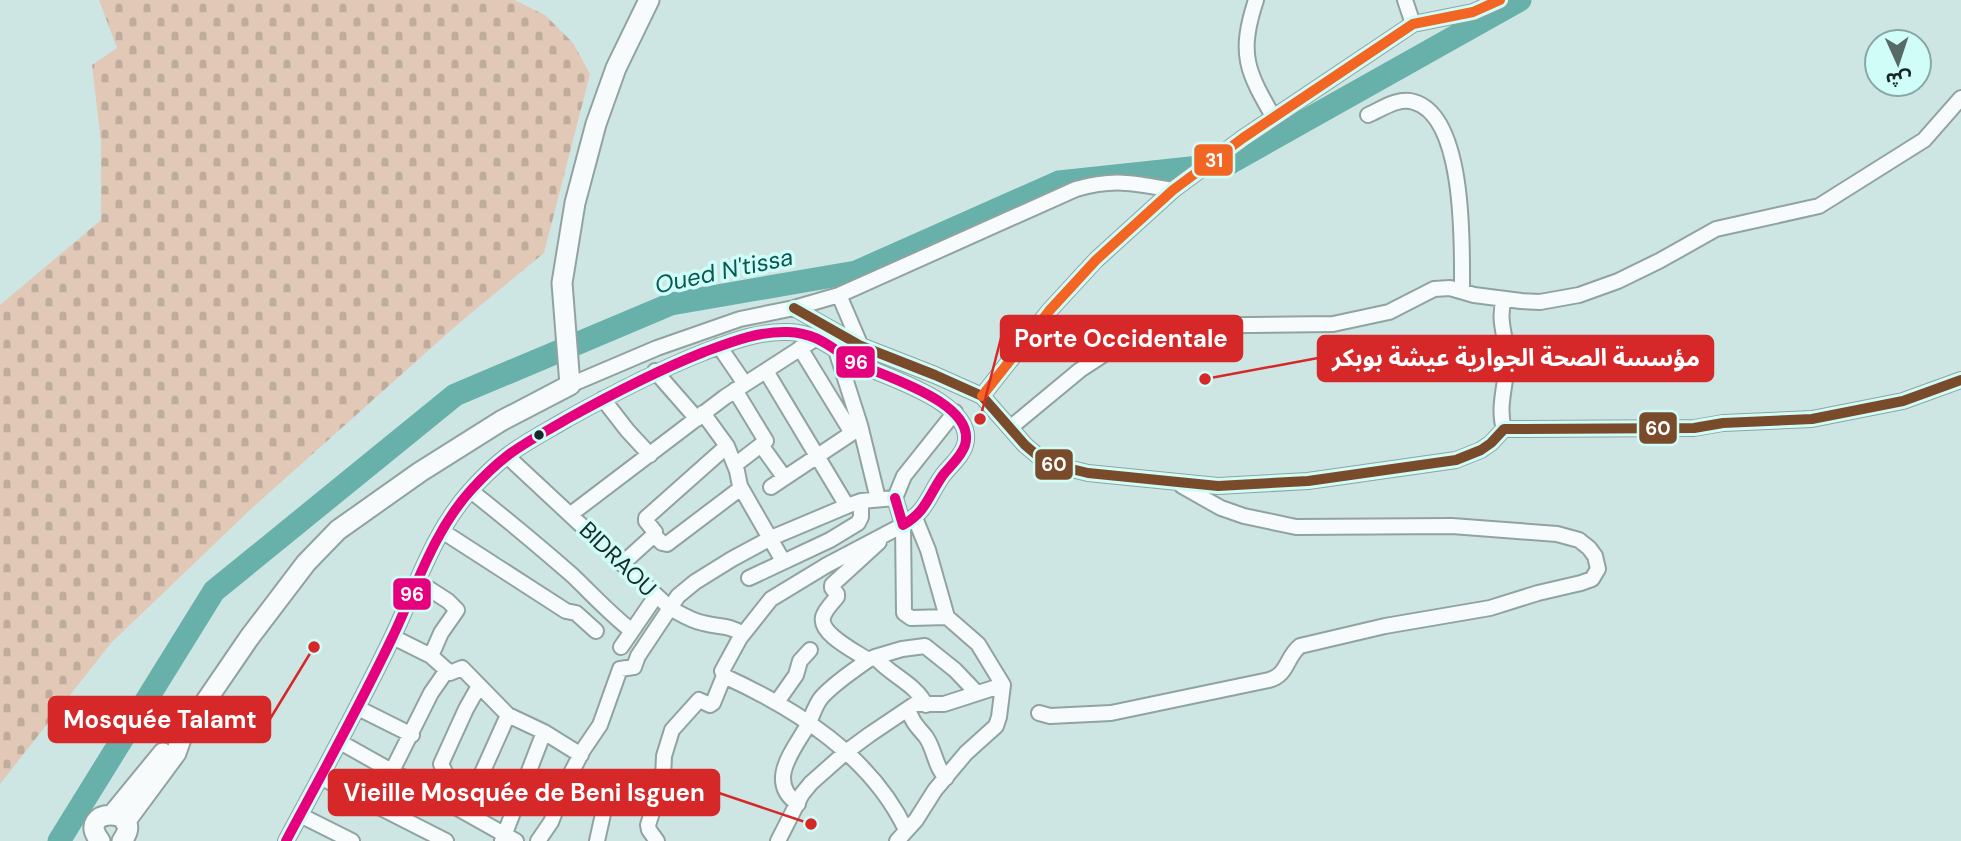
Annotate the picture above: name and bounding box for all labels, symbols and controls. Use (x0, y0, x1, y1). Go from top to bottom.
north arrow (1863, 28, 1933, 98)
text: ش (1885, 66, 1913, 93)
line badge: 31 (1193, 143, 1234, 177)
text: 31 (1205, 148, 1223, 173)
water label: Oued N'tissa (652, 241, 796, 300)
callout: Porte Occidentale (1001, 316, 1242, 361)
text: Porte Occidentale (1014, 323, 1228, 354)
callout: مؤسسة الصحة الجوارية عيشة بوبكر (1318, 336, 1713, 381)
text: مؤسسة الصحة الجوارية عيشة بوبكر (1331, 342, 1700, 373)
line badge: 96 (835, 345, 876, 379)
text: 96 (844, 350, 868, 375)
line badge: 60 (1638, 411, 1678, 445)
text: 60 (1645, 416, 1671, 441)
unlabelled marker (532, 428, 546, 442)
line badge: 60 (1034, 448, 1074, 481)
text: 60 (1041, 452, 1067, 477)
street label: BIDRAOU (573, 515, 663, 603)
line badge: 96 (392, 577, 432, 611)
text: 96 (400, 582, 424, 607)
callout: Mosquée Talamt (49, 697, 270, 742)
text: Mosquée Talamt (63, 704, 257, 735)
callout: Vieille Mosquée de Beni Isguen (329, 770, 719, 815)
text: Vieille Mosquée de Beni Isguen (343, 777, 705, 808)

